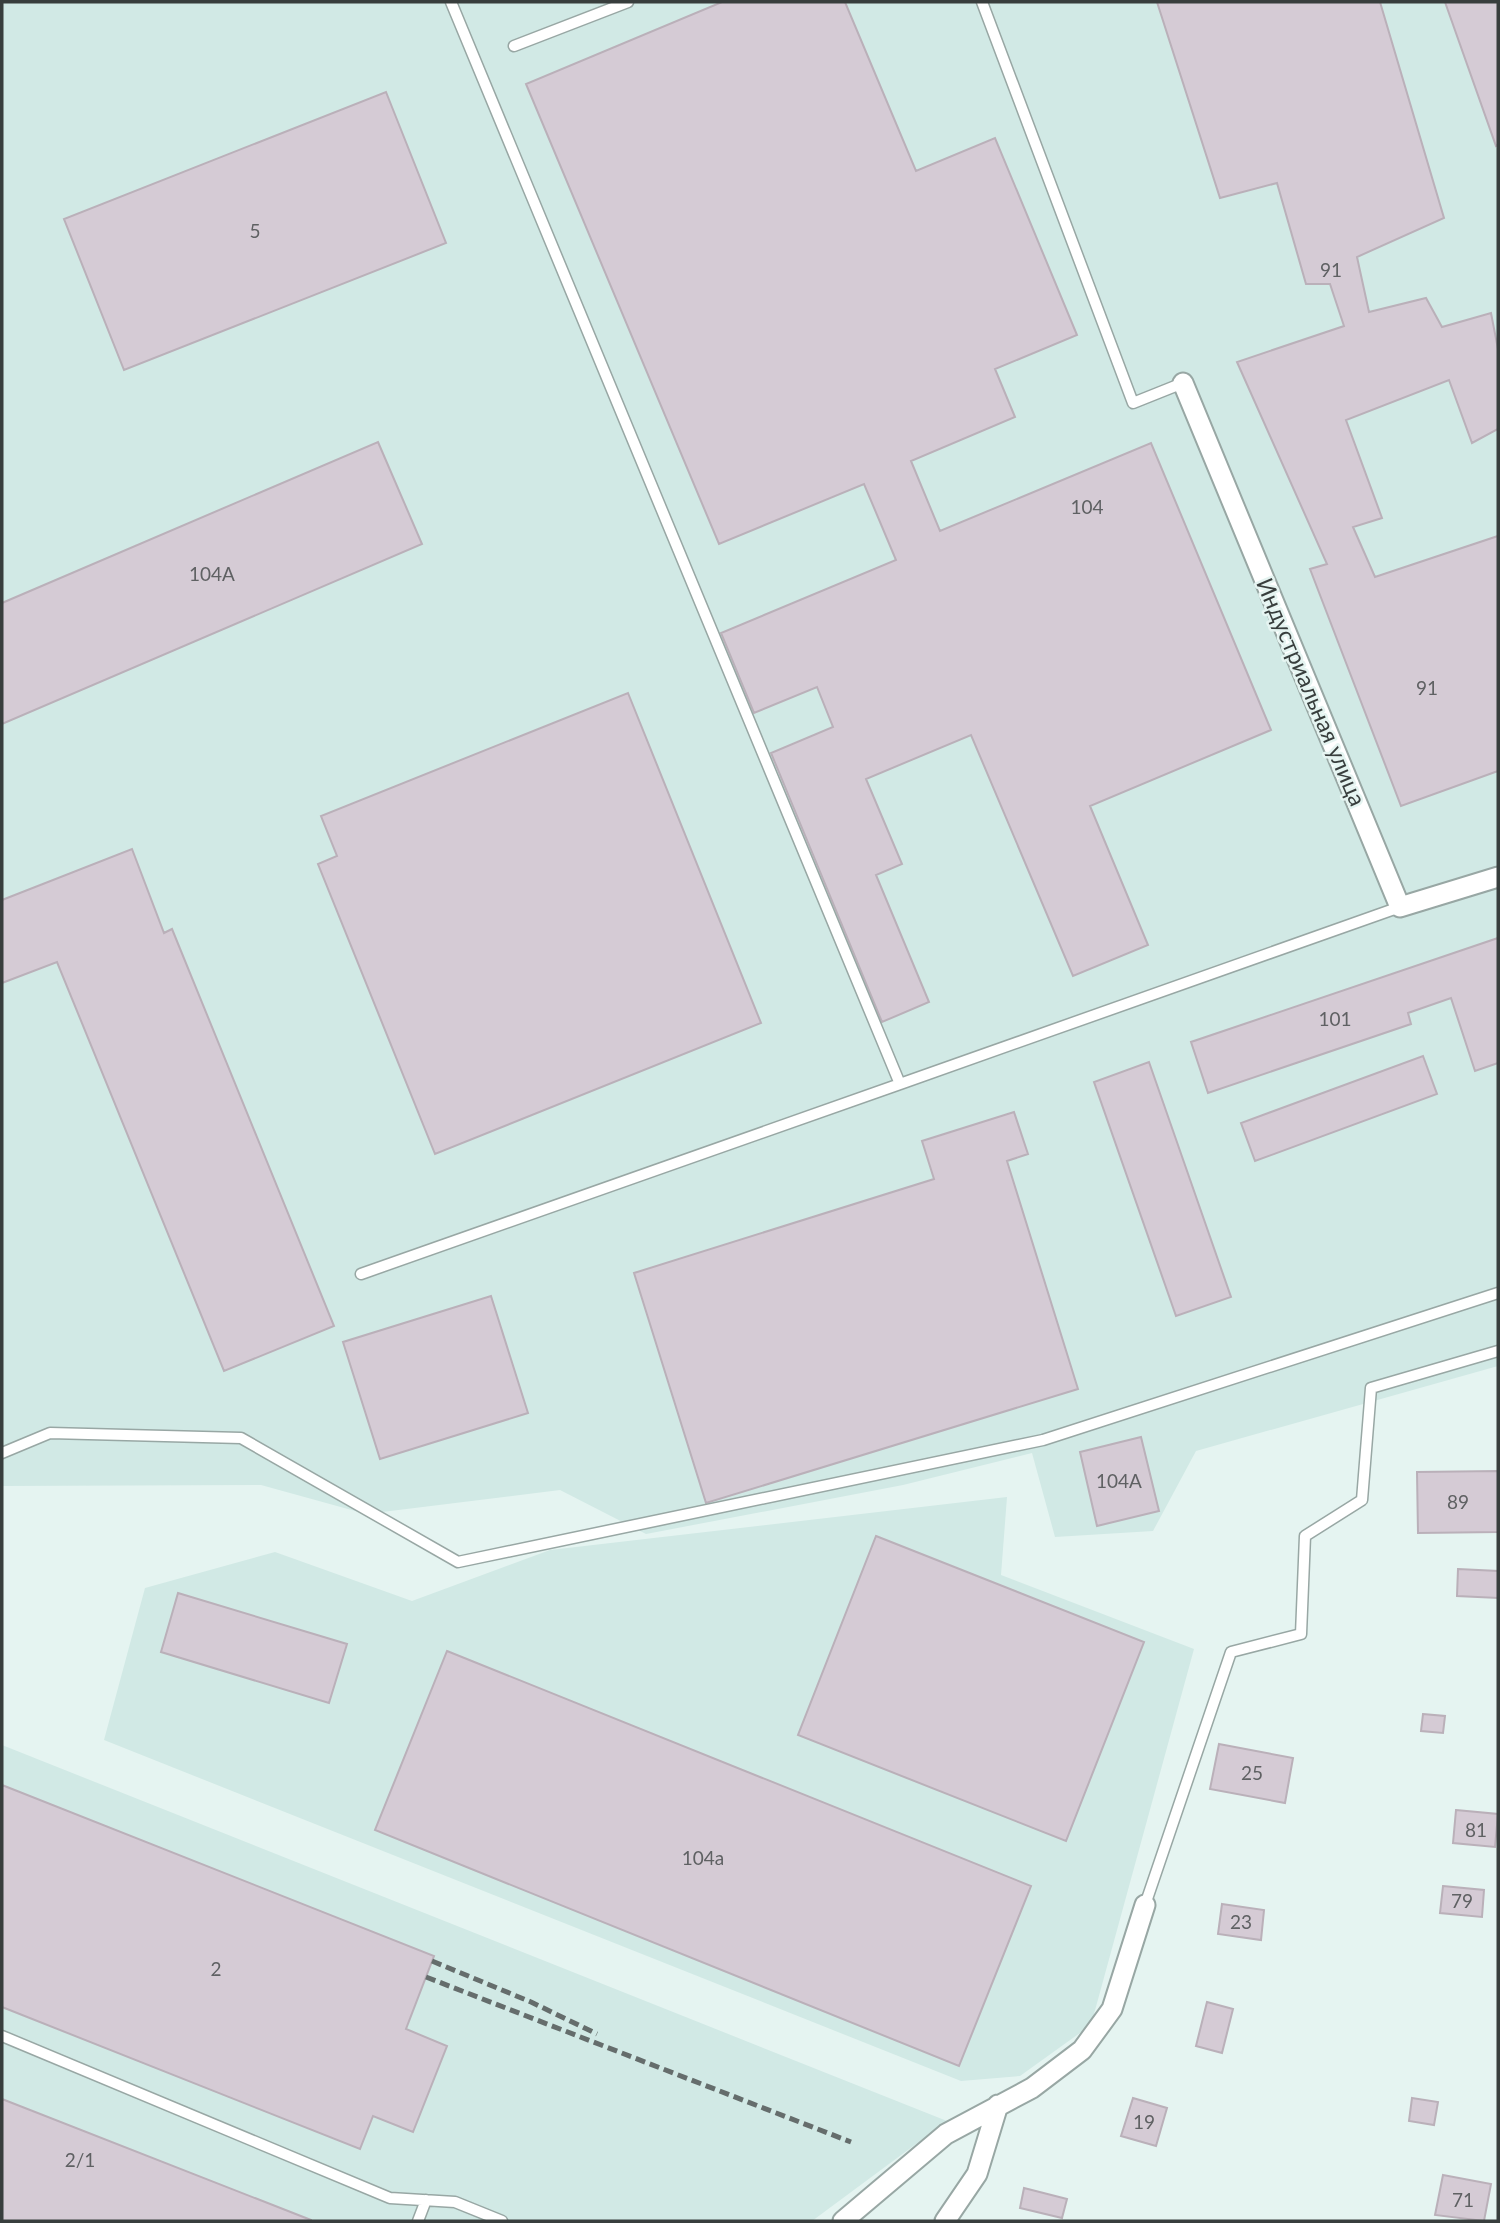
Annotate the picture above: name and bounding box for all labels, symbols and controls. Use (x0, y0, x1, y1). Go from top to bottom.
house number: 5 (249, 219, 261, 242)
house number: 91 (1320, 258, 1342, 281)
house number: 104 (1070, 495, 1104, 518)
house number: 104А (189, 562, 235, 585)
street label: Индустриальная улица (1251, 574, 1373, 810)
house number: 91 (1416, 676, 1438, 699)
house number: 101 (1318, 1007, 1352, 1030)
house number: 104А (1096, 1469, 1142, 1492)
house number: 89 (1447, 1490, 1469, 1513)
house number: 25 (1241, 1761, 1263, 1784)
house number: 81 (1465, 1818, 1487, 1841)
house number: 104а (682, 1846, 724, 1869)
house number: 79 (1451, 1889, 1473, 1912)
house number: 23 (1230, 1910, 1252, 1933)
house number: 2 (210, 1957, 222, 1980)
house number: 19 (1133, 2110, 1155, 2133)
house number: 2/1 (65, 2148, 95, 2171)
house number: 71 (1452, 2188, 1474, 2211)

